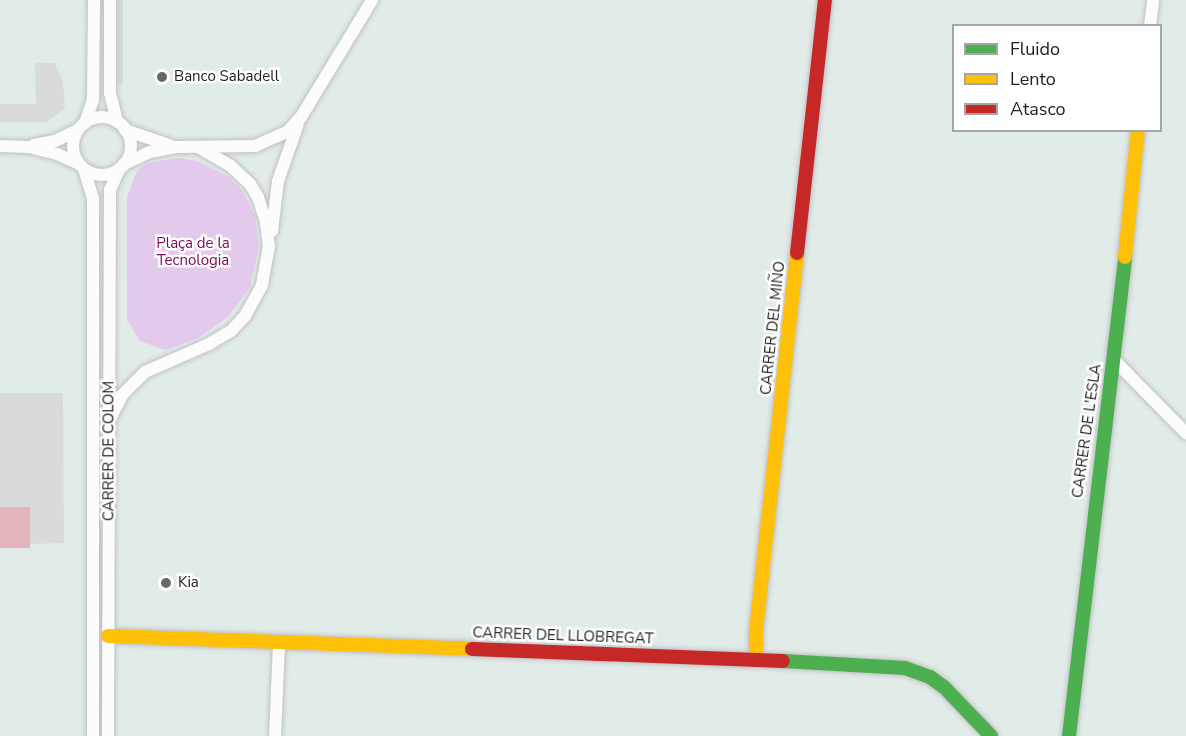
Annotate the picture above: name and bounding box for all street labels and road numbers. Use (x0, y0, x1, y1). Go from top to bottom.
street label: CARRER DEL MIÑO (757, 260, 789, 396)
street label: CARRER DE L'ESLA (1069, 363, 1105, 499)
street label: CARRER DE COLOM (100, 381, 118, 521)
street label: CARRER DEL LLOBREGAT (472, 624, 654, 648)

